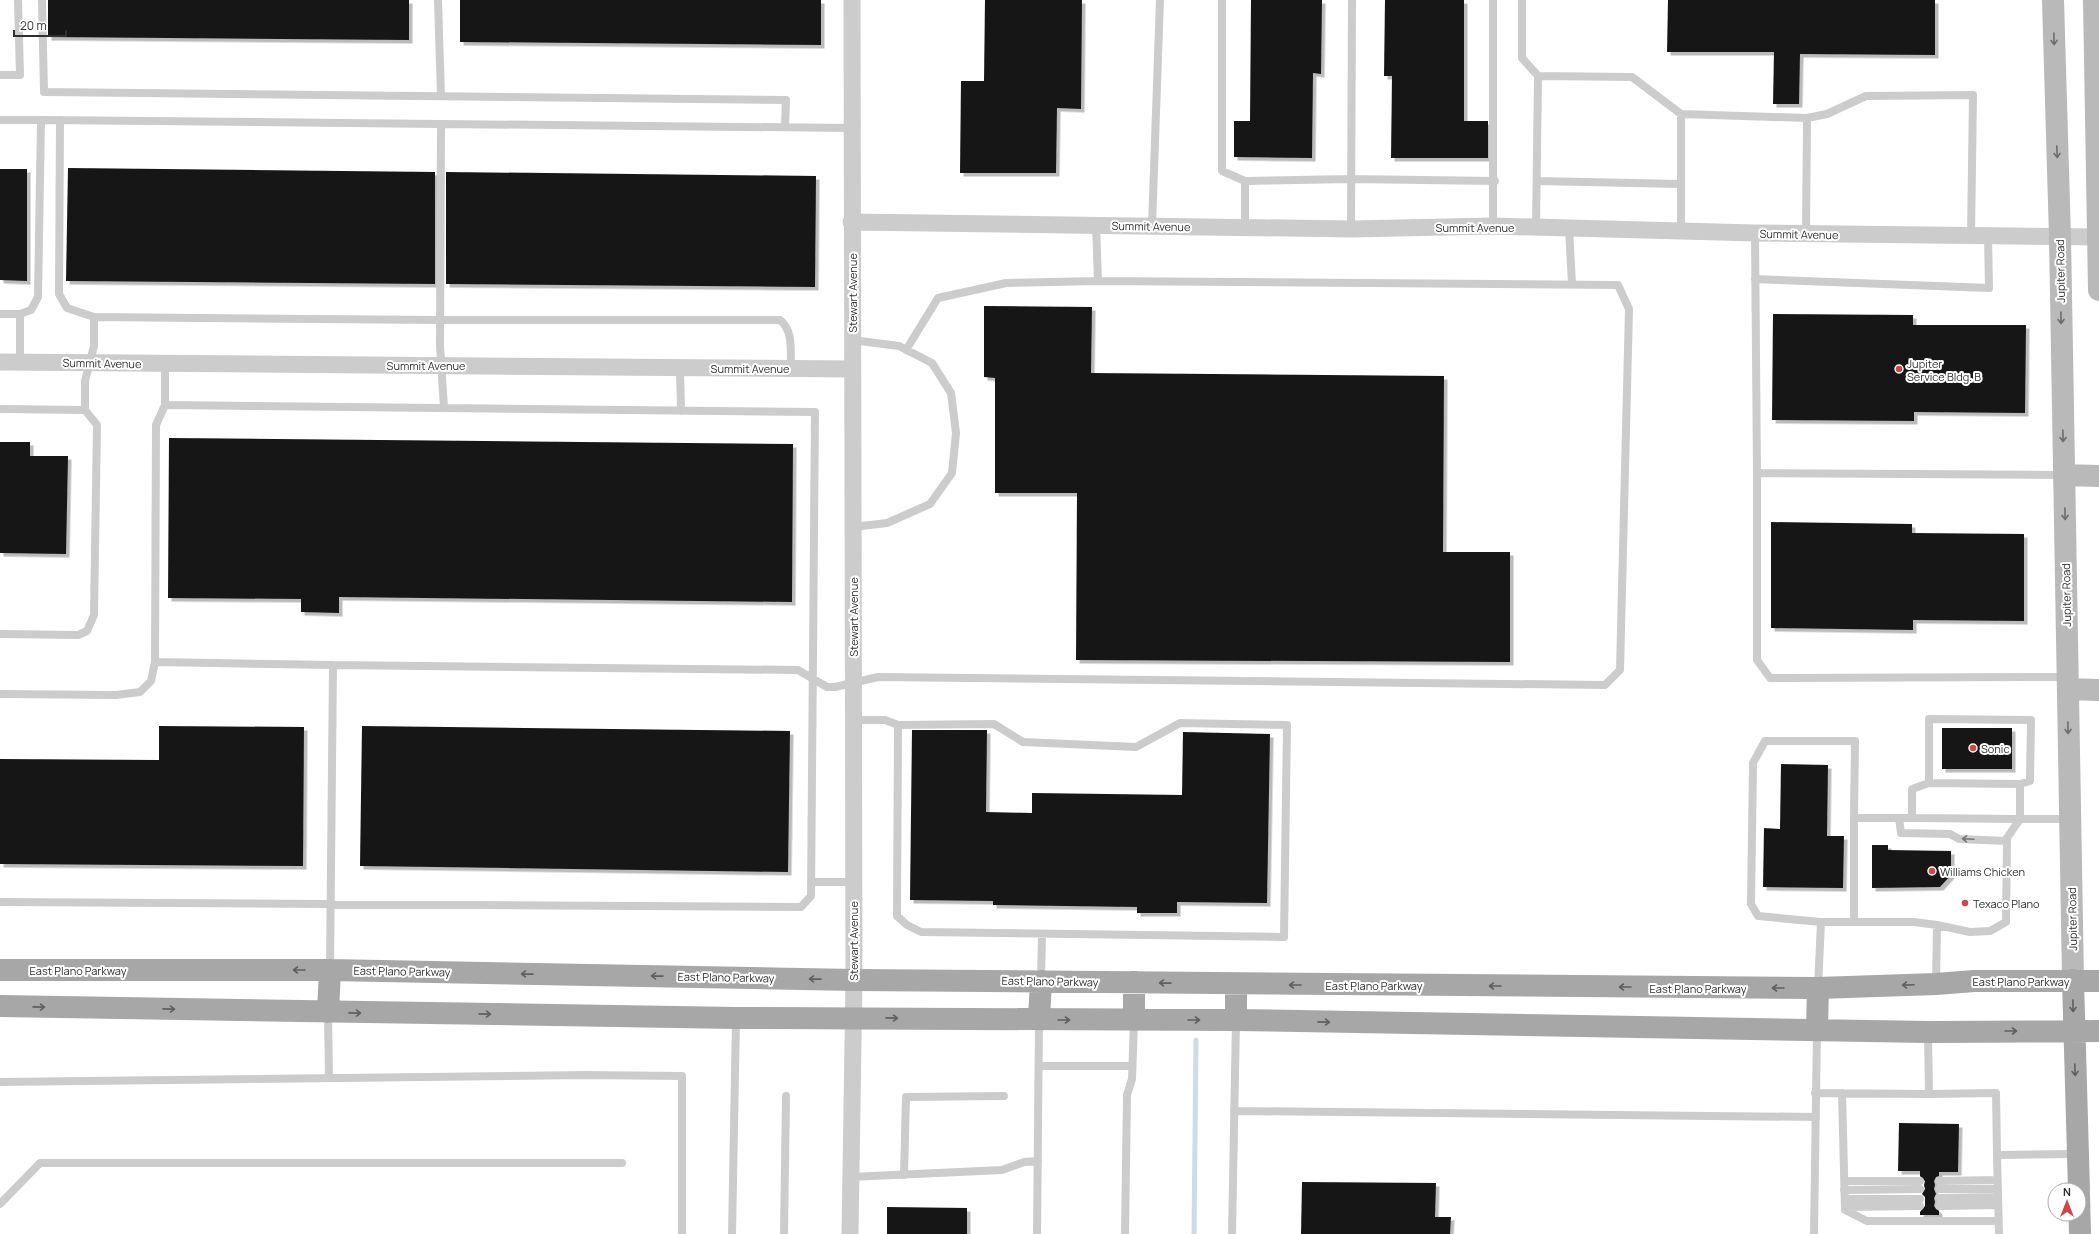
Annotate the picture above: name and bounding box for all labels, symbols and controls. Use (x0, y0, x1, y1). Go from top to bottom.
scale bar (14, 12, 66, 38)
text: 20 m (20, 17, 47, 34)
one-way arrow (2050, 32, 2058, 45)
one-way arrow (2053, 145, 2061, 158)
street label: Summit Avenue (1111, 218, 1191, 234)
street label: Summit Avenue (1436, 220, 1515, 235)
street label: Summit Avenue (1759, 226, 1839, 242)
street label: Jupiter Road (2052, 239, 2068, 303)
street label: Stewart Avenue (845, 253, 860, 333)
one-way arrow (2057, 311, 2065, 324)
street label: Summit Avenue (62, 355, 142, 371)
place label: Jupiter Service Bldg. B (1907, 356, 1981, 384)
street label: Summit Avenue (387, 358, 466, 373)
street label: Summit Avenue (711, 361, 790, 376)
marker: Jupiter Service Bldg. B (1894, 364, 1904, 374)
one-way arrow (2059, 429, 2067, 442)
one-way arrow (2061, 507, 2069, 520)
street label: Jupiter Road (2058, 563, 2074, 627)
street label: Stewart Avenue (846, 577, 861, 657)
one-way arrow (2064, 721, 2072, 734)
place label: Sonic (1981, 741, 2009, 756)
marker: Sonic (1968, 743, 1978, 753)
one-way arrow (1962, 836, 1975, 843)
place label: Williams Chicken (1940, 864, 2025, 879)
marker: Williams Chicken (1927, 866, 1937, 876)
street label: Jupiter Road (2064, 887, 2080, 951)
place label: Texaco Plano (1973, 896, 2040, 911)
marker: Texaco Plano (1960, 898, 1970, 908)
street label: Stewart Avenue (846, 901, 861, 981)
street label: East Plano Parkway (30, 963, 127, 978)
street label: East Plano Parkway (353, 963, 451, 979)
one-way arrow (293, 966, 306, 974)
street label: East Plano Parkway (677, 969, 775, 985)
one-way arrow (521, 970, 534, 978)
one-way arrow (651, 972, 664, 980)
street label: East Plano Parkway (1001, 973, 1099, 989)
street label: East Plano Parkway (1973, 974, 2070, 989)
one-way arrow (809, 975, 822, 983)
street label: East Plano Parkway (1326, 978, 1423, 993)
one-way arrow (1159, 979, 1172, 987)
one-way arrow (1289, 981, 1302, 989)
street label: East Plano Parkway (1650, 981, 1747, 996)
one-way arrow (1489, 982, 1502, 990)
one-way arrow (1902, 982, 1915, 989)
one-way arrow (1619, 983, 1632, 991)
one-way arrow (1772, 984, 1785, 992)
one-way arrow (2069, 999, 2077, 1012)
one-way arrow (32, 1003, 45, 1010)
one-way arrow (162, 1005, 175, 1013)
one-way arrow (348, 1009, 361, 1017)
one-way arrow (478, 1010, 491, 1018)
one-way arrow (885, 1014, 898, 1022)
one-way arrow (1057, 1016, 1070, 1024)
one-way arrow (1187, 1016, 1200, 1024)
one-way arrow (1317, 1018, 1330, 1026)
one-way arrow (2004, 1027, 2017, 1035)
one-way arrow (2071, 1063, 2079, 1076)
north arrow (2047, 1182, 2087, 1222)
text: N (2063, 1184, 2071, 1199)

